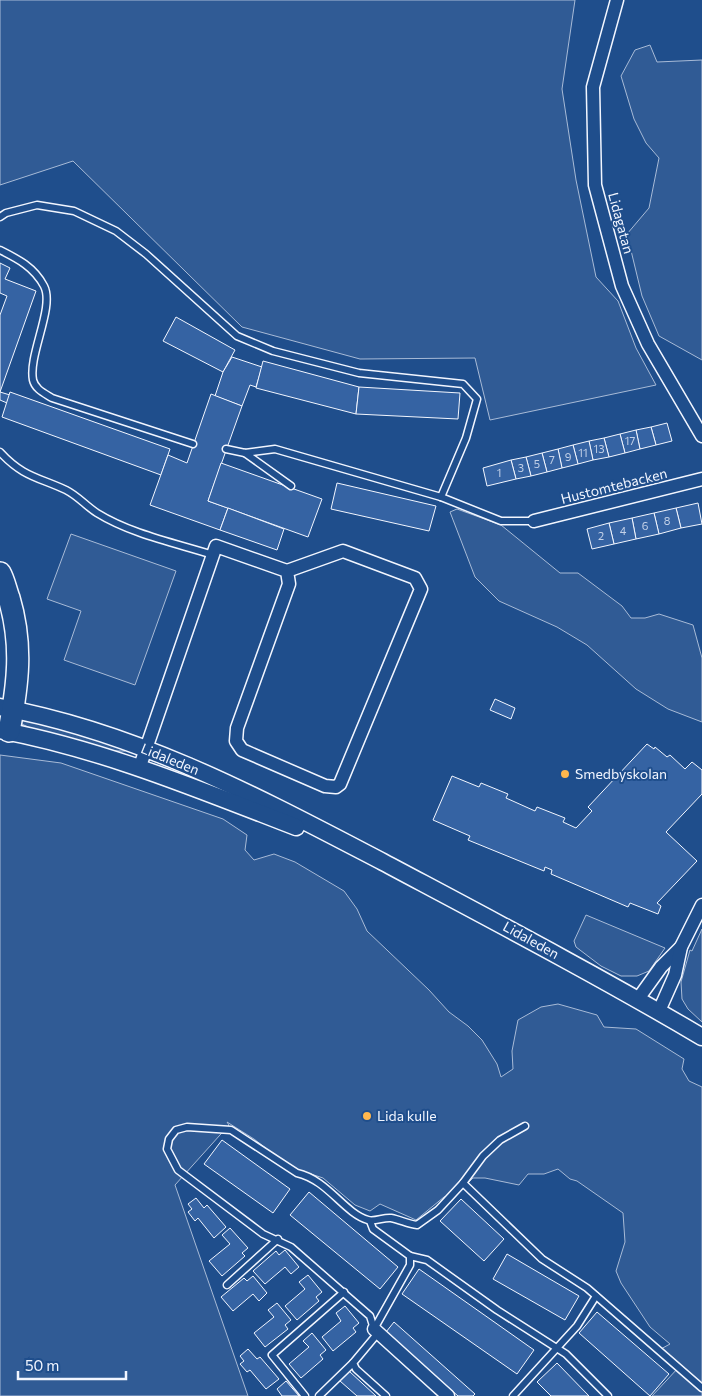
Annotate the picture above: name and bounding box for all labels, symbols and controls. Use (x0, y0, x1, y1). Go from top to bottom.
street label: Lidagatan (605, 190, 638, 255)
house number: 17 (625, 434, 635, 447)
house number: 13 (594, 442, 604, 455)
house number: 11 (578, 446, 588, 459)
house number: 9 (565, 450, 572, 463)
house number: 7 (549, 453, 555, 466)
house number: 5 (534, 457, 540, 470)
house number: 3 (518, 461, 524, 474)
street label: Hustomtebacken (559, 464, 669, 507)
house number: 1 (497, 466, 501, 479)
house number: 8 (664, 514, 671, 527)
house number: 6 (642, 519, 649, 532)
house number: 4 (620, 524, 627, 537)
house number: 2 (598, 529, 604, 542)
street label: Lidaleden (139, 739, 202, 778)
place label: Smedbyskolan (575, 765, 667, 782)
marker: Smedbyskolan (559, 768, 571, 780)
street label: Lidaleden (500, 917, 562, 962)
place label: Lida kulle (377, 1107, 437, 1124)
marker: Lida kulle (361, 1110, 373, 1122)
scale bar (18, 1348, 125, 1380)
text: 50 m (25, 1356, 59, 1374)

